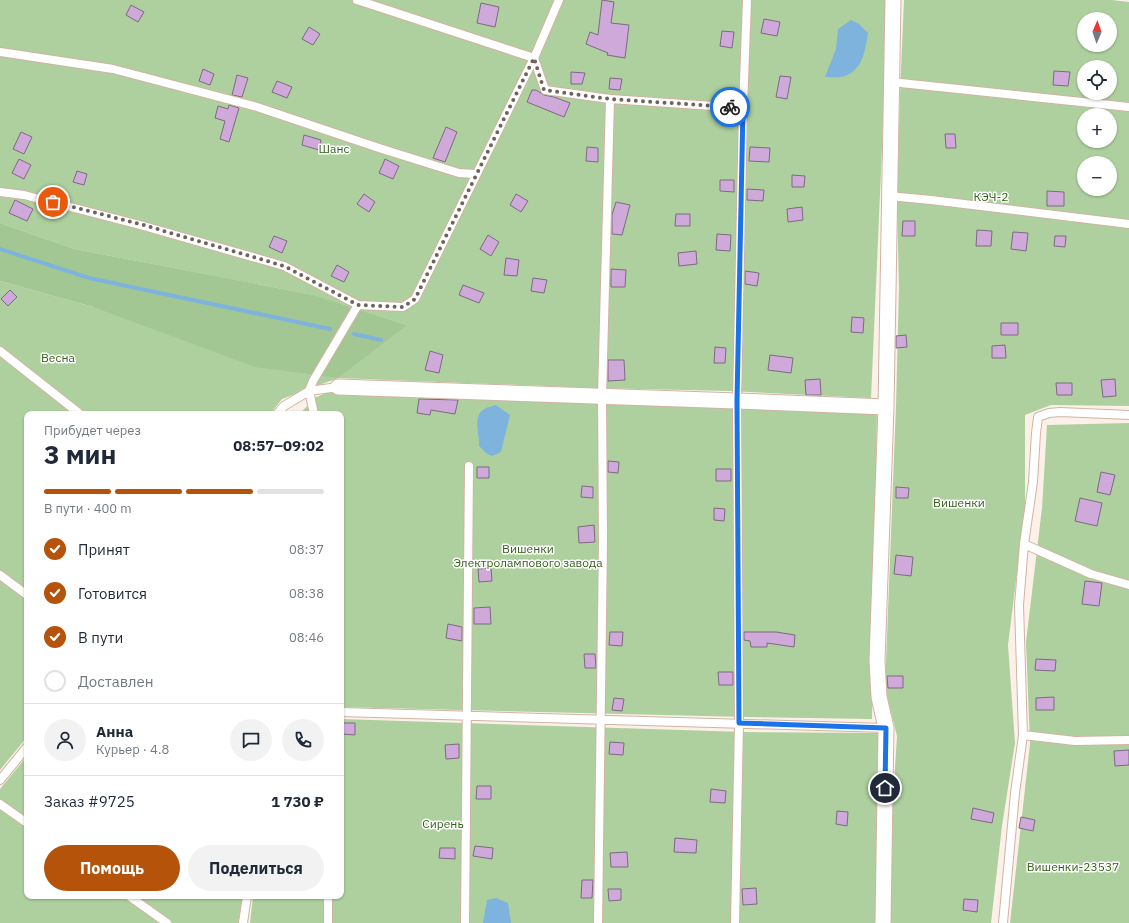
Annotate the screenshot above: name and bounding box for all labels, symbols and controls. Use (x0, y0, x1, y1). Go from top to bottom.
north arrow (1077, 12, 1117, 52)
map controls (1077, 12, 1117, 196)
button: locate (1077, 60, 1117, 100)
courier (710, 87, 750, 127)
icon: bike (719, 96, 741, 118)
button: + (1077, 108, 1117, 148)
park label: Шанс (319, 141, 349, 156)
button: − (1077, 156, 1117, 196)
pin (36, 185, 70, 219)
park label: КЭЧ-2 (973, 189, 1009, 204)
icon: bag (42, 191, 64, 213)
park label: Весна (41, 350, 76, 365)
text: Прибудет через (44, 422, 141, 439)
text: 08:57–09:02 (233, 436, 324, 455)
text: 3 мин (44, 437, 116, 471)
park label: Вишенки (933, 495, 985, 510)
text: В пути · 400 m (44, 500, 132, 517)
icon: check (44, 538, 66, 560)
text: Принят (78, 540, 130, 559)
text: 08:37 (289, 541, 324, 558)
park label: Вишенки Электролампового завода (453, 541, 603, 570)
icon: check (44, 582, 66, 604)
text: Готовится (78, 584, 147, 603)
text: 08:38 (289, 585, 324, 602)
icon: check (44, 626, 66, 648)
text: В пути (78, 628, 123, 647)
text: 08:46 (289, 629, 324, 646)
text: Доставлен (78, 672, 154, 691)
button: person (44, 719, 86, 761)
button: chat (230, 719, 272, 761)
button: phone (282, 719, 324, 761)
text: Анна (96, 722, 133, 741)
text: Курьер · 4.8 (96, 741, 169, 758)
pin (868, 771, 902, 805)
icon: home (874, 777, 896, 799)
text: Заказ #9725 (44, 792, 135, 811)
text: 1 730 ₽ (271, 792, 324, 811)
park label: Сирень (422, 816, 464, 831)
button: Помощь (44, 845, 180, 891)
button: Поделиться (188, 845, 324, 891)
park label: Вишенки-23537 (1027, 859, 1119, 874)

